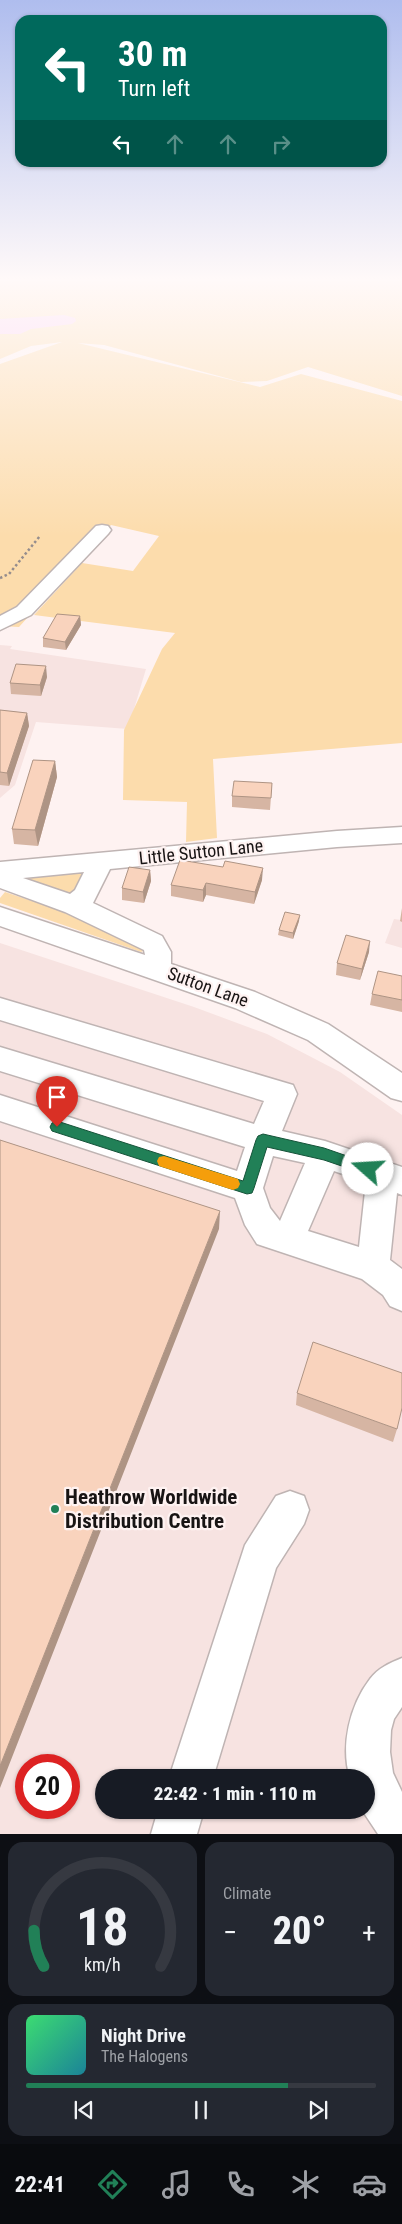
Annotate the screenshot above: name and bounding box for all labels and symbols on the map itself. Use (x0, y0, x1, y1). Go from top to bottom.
street label: Little Sutton Lane (138, 835, 264, 868)
street label: Sutton Lane (165, 962, 252, 1011)
pin (36, 1076, 78, 1127)
position arrow (341, 1142, 393, 1194)
place label: Heathrow Worldwide Distribution Centre (65, 1485, 237, 1533)
marker: Heathrow Worldwide Distribution Centre (49, 1503, 61, 1515)
speed limit sign: 20 (15, 1754, 80, 1819)

